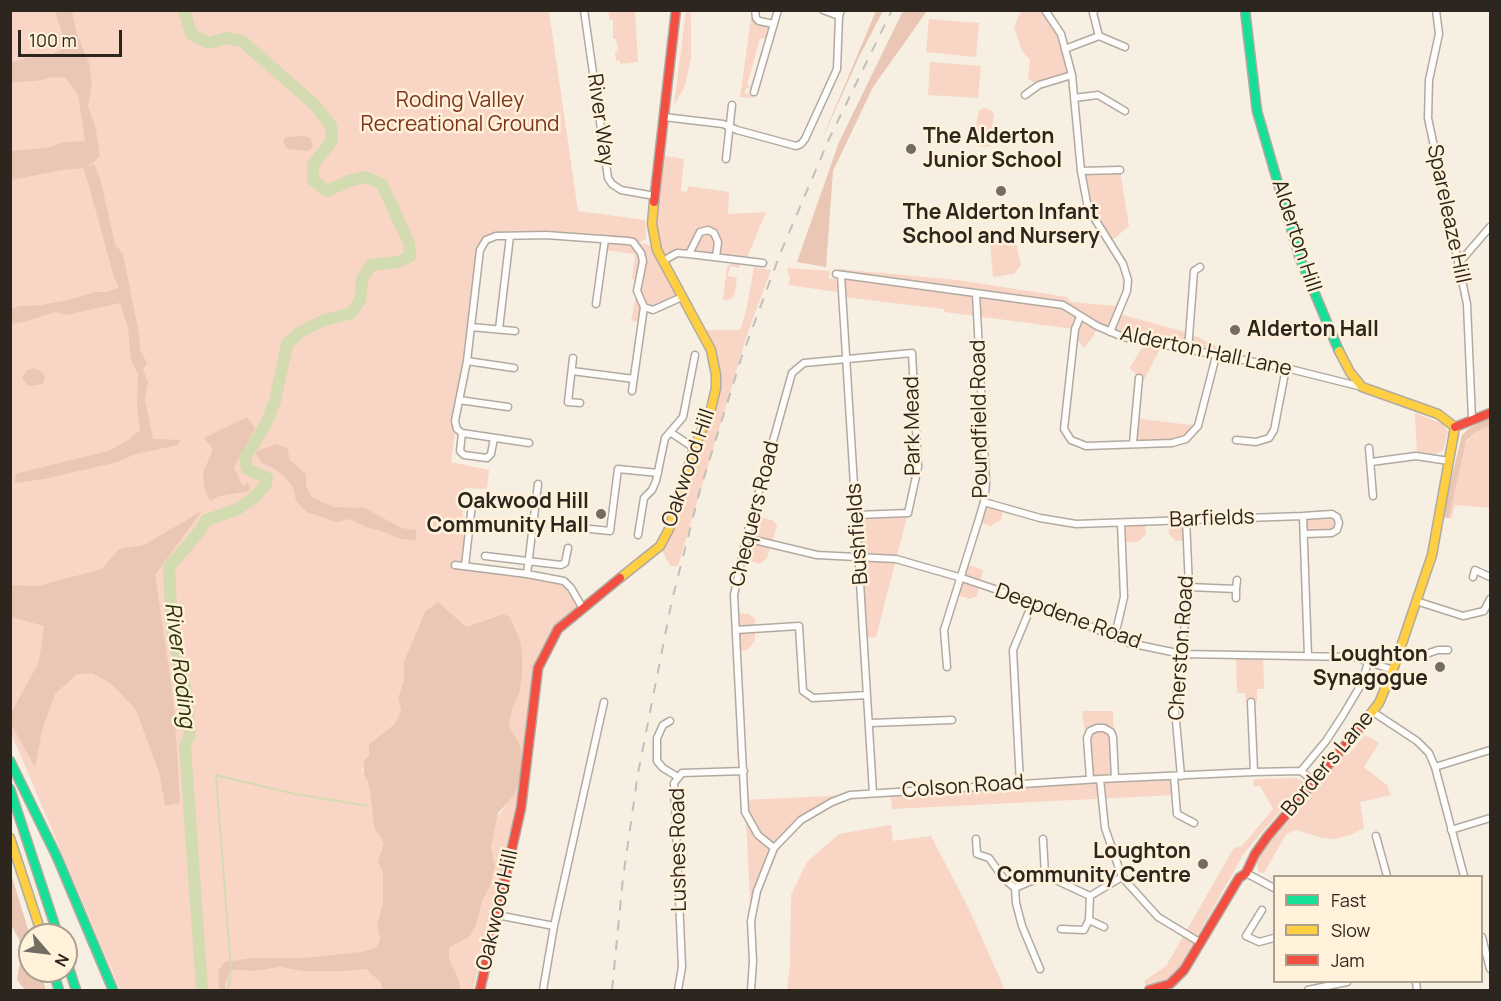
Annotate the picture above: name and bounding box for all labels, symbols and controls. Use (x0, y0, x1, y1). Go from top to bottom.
scale bar (21, 18, 124, 56)
text: 100 m (29, 28, 77, 52)
street label: River Way (581, 72, 619, 168)
park label: Roding Valley Recreational Ground (360, 88, 560, 138)
place label: The Alderton Junior School (923, 124, 1062, 174)
marker: The Alderton Junior School (904, 142, 918, 156)
street label: Spareleaze Hill (1421, 142, 1475, 286)
street label: Alderton Hill (1266, 177, 1326, 295)
marker: The Alderton Infant School and Nursery (994, 184, 1008, 198)
place label: The Alderton Infant School and Nursery (902, 200, 1100, 250)
place label: Alderton Hall (1247, 317, 1379, 343)
street label: Alderton Hall Lane (1118, 322, 1294, 382)
marker: Alderton Hall (1228, 323, 1242, 337)
street label: Poundfield Road (966, 339, 994, 499)
street label: Park Mead (900, 376, 926, 476)
street label: Oakwood Hill (657, 405, 721, 531)
street label: Chequers Road (725, 439, 785, 589)
street label: Bushfields (842, 482, 874, 586)
place label: Oakwood Hill Community Hall (427, 489, 589, 539)
street label: Barfields (1169, 505, 1255, 533)
marker: Oakwood Hill Community Hall (594, 507, 608, 521)
street label: Cherston Road (1164, 575, 1200, 721)
street label: Deepdene Road (991, 579, 1145, 655)
water label: River Roding (158, 601, 200, 729)
place label: Loughton Synagogue (1313, 642, 1428, 692)
marker: Loughton Synagogue (1433, 660, 1447, 674)
street label: Border's Lane (1277, 706, 1379, 822)
street label: Colson Road (901, 770, 1025, 804)
street label: Lushes Road (665, 788, 693, 912)
place label: Loughton Community Centre (997, 839, 1191, 889)
street label: Oakwood Hill (472, 847, 524, 973)
marker: Loughton Community Centre (1196, 857, 1210, 871)
legend (1273, 875, 1483, 983)
text: Fast (1331, 888, 1366, 912)
text: Slow (1331, 918, 1370, 942)
north arrow (18, 923, 78, 983)
text: Jam (1331, 948, 1365, 972)
text: N (50, 950, 75, 971)

